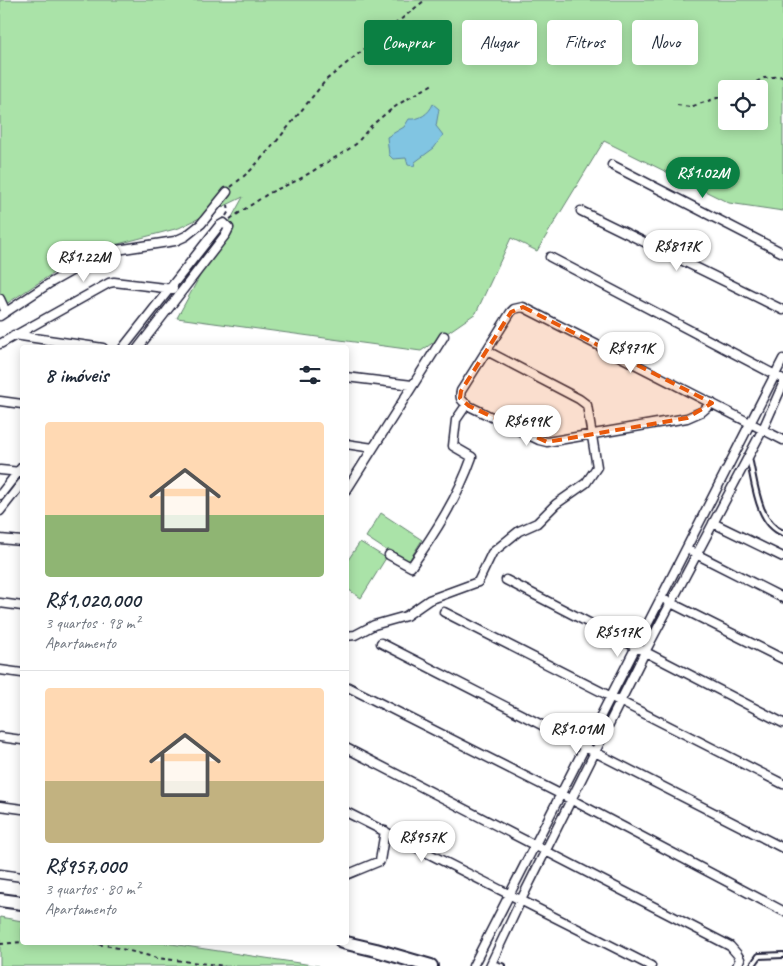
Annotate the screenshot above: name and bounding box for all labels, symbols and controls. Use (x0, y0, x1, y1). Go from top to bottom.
chip: Comprar (364, 20, 452, 65)
chip: Alugar (462, 20, 537, 65)
chip: Filtros (547, 20, 622, 65)
chip: Novo (632, 20, 698, 65)
map controls (718, 80, 768, 130)
button: locate (718, 80, 768, 130)
pin: R$1.02M (657, 156, 749, 199)
text: R$1.02M (677, 163, 729, 183)
pin: R$817K (636, 230, 718, 272)
text: R$817K (654, 236, 700, 256)
pin: R$1.22M (38, 240, 130, 283)
text: R$1.22M (58, 247, 110, 267)
pin: R$971K (590, 332, 672, 374)
text: R$971K (608, 338, 654, 358)
icon: filters (296, 361, 324, 389)
text: 8 imóveis (45, 362, 108, 388)
pin: R$699K (486, 404, 568, 447)
text: R$699K (504, 411, 550, 431)
icon: home (140, 455, 230, 545)
text: R$1,020,000 (45, 587, 140, 613)
text: 3 quartos · 98 m² (45, 613, 140, 633)
pin: R$517K (577, 616, 659, 658)
text: R$517K (595, 622, 641, 642)
text: Apartamento (45, 633, 116, 653)
pin: R$1.01M (531, 712, 623, 755)
text: R$1.01M (551, 719, 603, 739)
icon: home (140, 720, 230, 810)
pin: R$957K (381, 820, 463, 863)
text: R$957K (399, 827, 445, 847)
text: R$957,000 (45, 853, 126, 879)
text: 3 quartos · 80 m² (45, 879, 140, 899)
text: Apartamento (45, 899, 116, 919)

